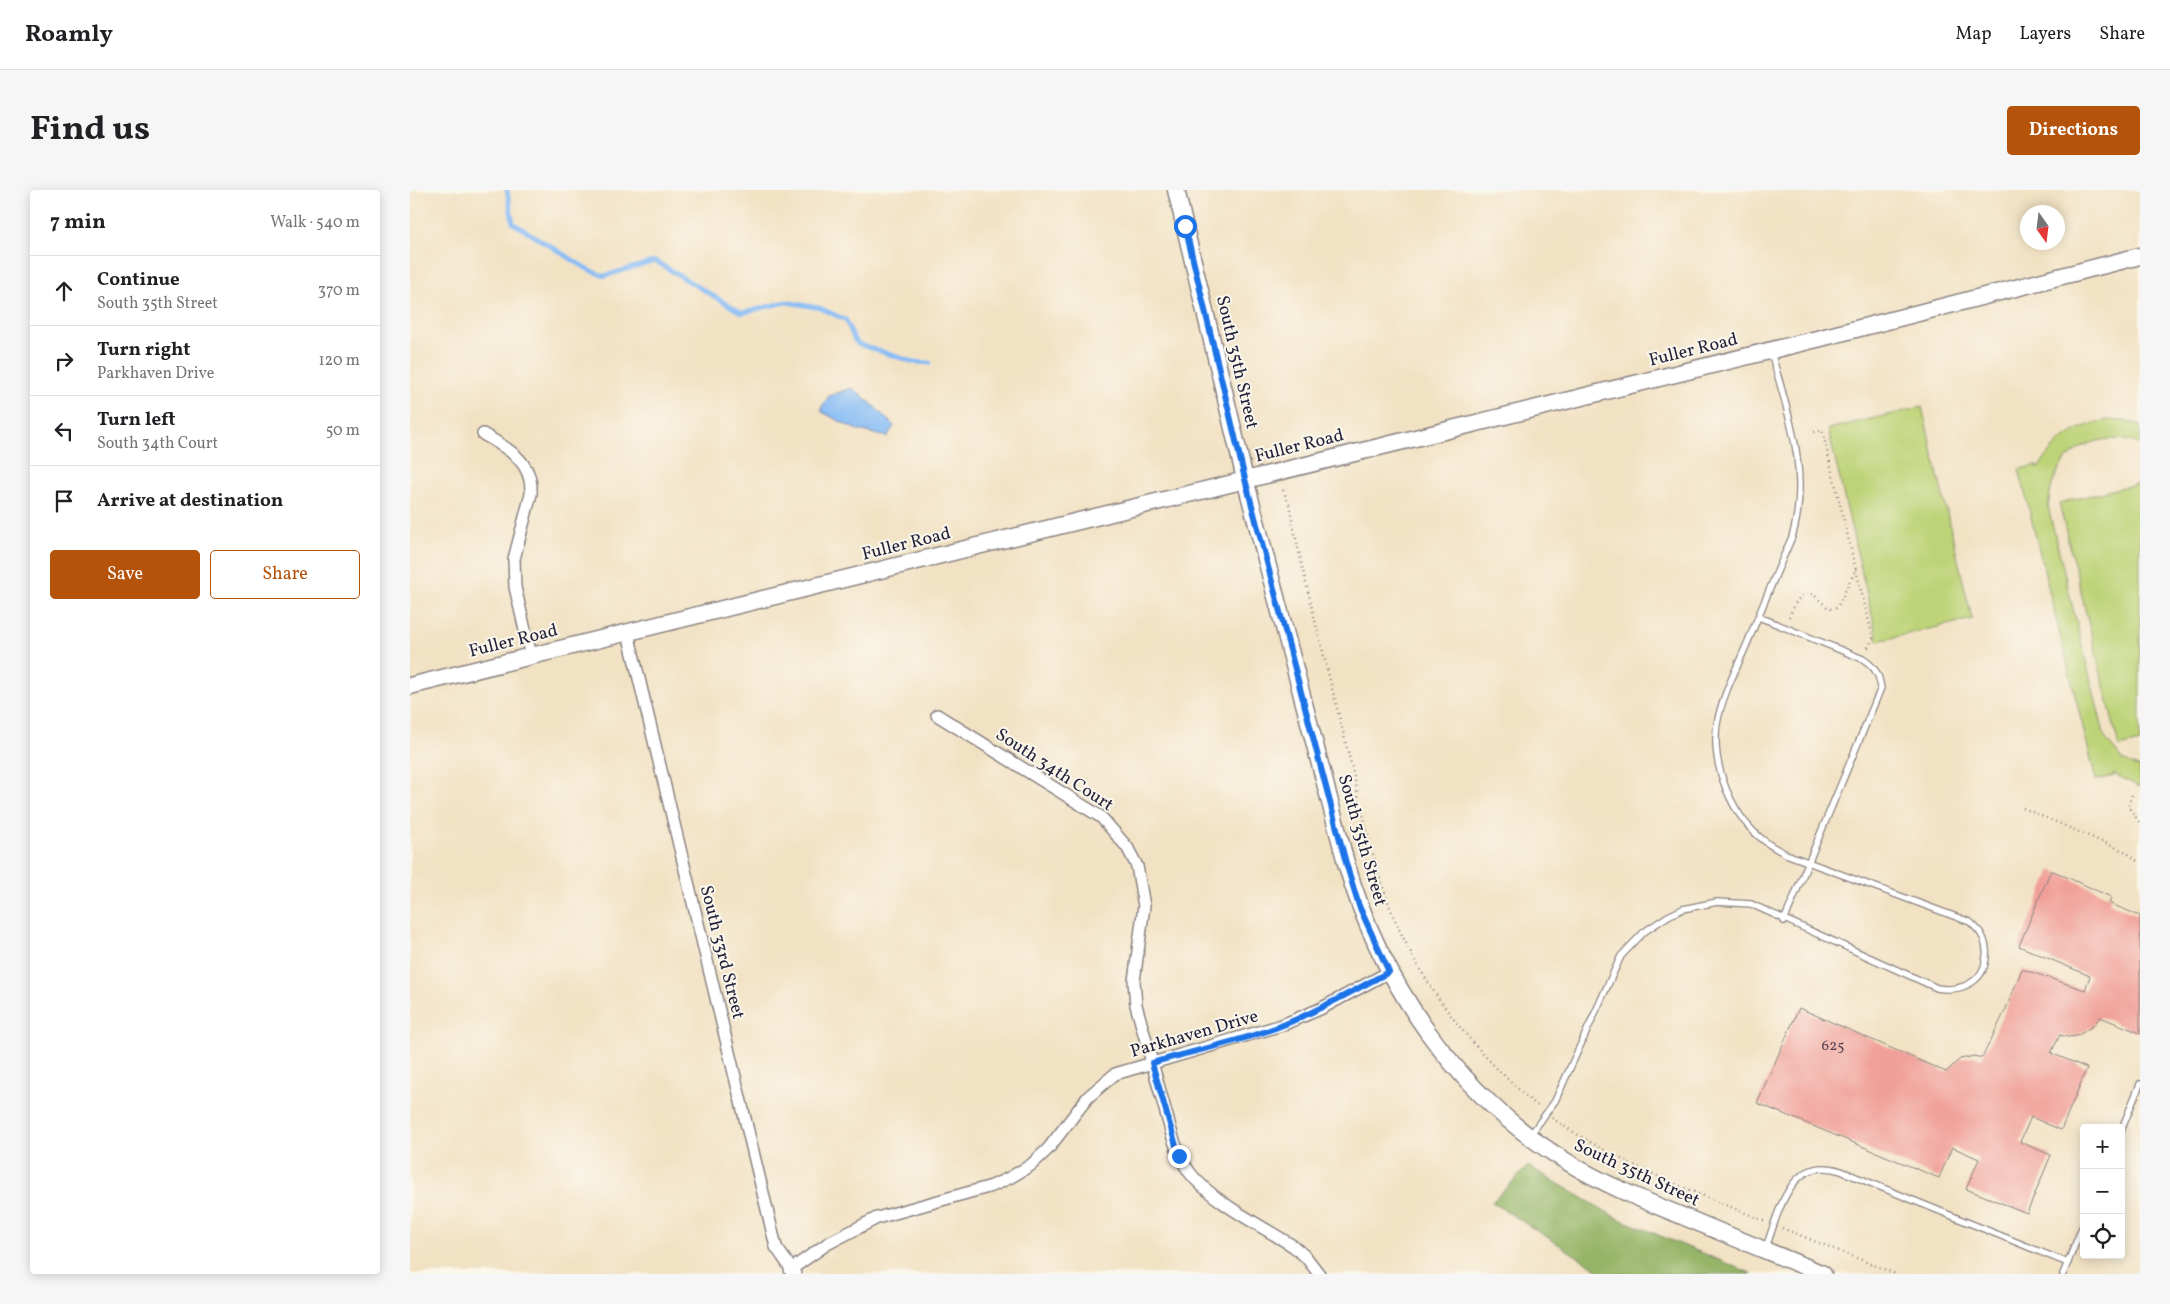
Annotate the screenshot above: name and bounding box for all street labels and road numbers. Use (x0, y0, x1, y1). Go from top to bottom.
street label: South 35th Street (1209, 293, 1264, 431)
street label: Fuller Road (1646, 327, 1740, 374)
street label: Fuller Road (1252, 423, 1346, 470)
street label: Fuller Road (859, 521, 953, 568)
street label: Fuller Road (466, 618, 560, 665)
street label: South 34th Court (990, 723, 1118, 818)
street label: South 35th Street (1331, 772, 1392, 909)
street label: South 33rd Street (693, 883, 750, 1022)
street label: Parkhaven Drive (1127, 1004, 1261, 1065)
street label: South 35th Street (1569, 1133, 1703, 1213)

